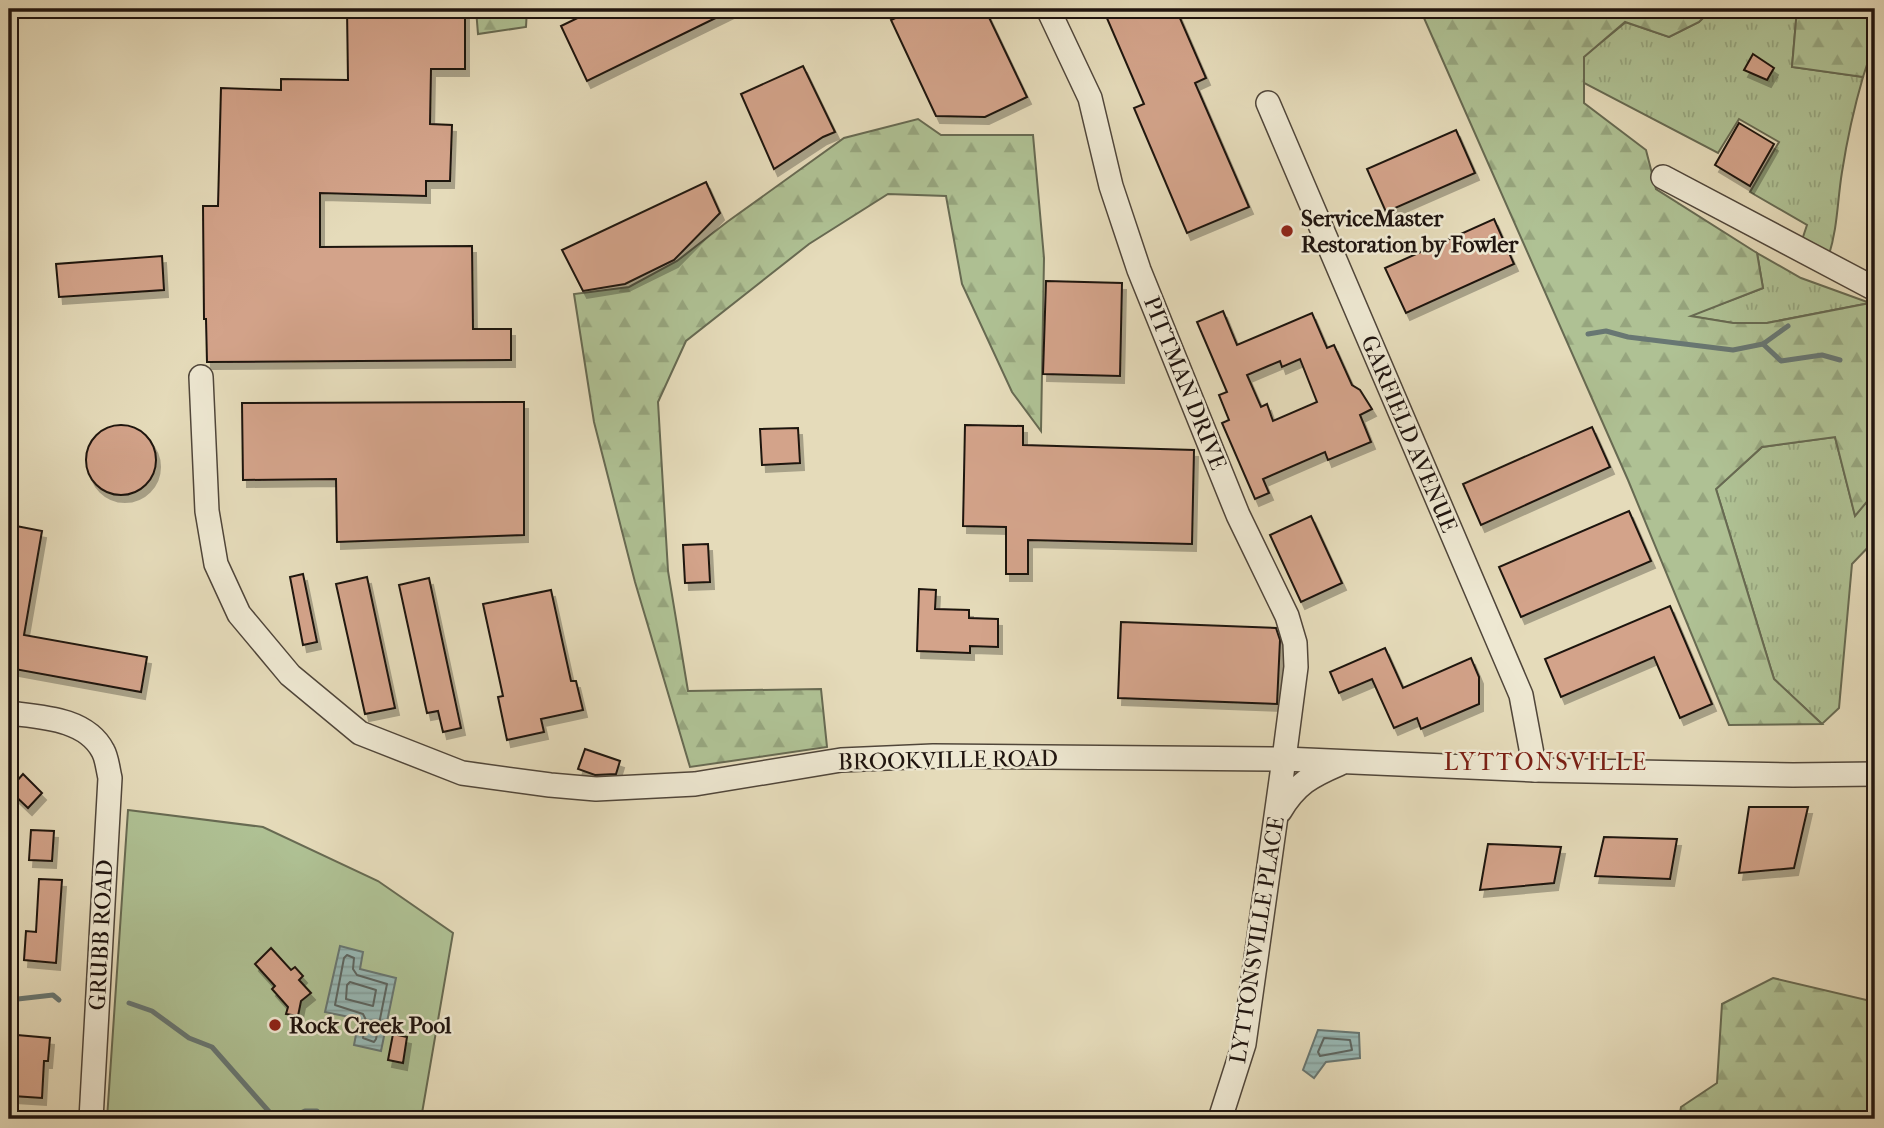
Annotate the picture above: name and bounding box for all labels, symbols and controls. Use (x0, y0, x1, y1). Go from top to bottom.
place label: ServiceMaster Restoration by Fowler (1301, 205, 1520, 258)
marker: ServiceMaster Restoration by Fowler (1279, 223, 1295, 239)
street label: PITTMAN DRIVE (1138, 292, 1232, 474)
street label: GARFIELD AVENUE (1355, 331, 1463, 537)
street label: BROOKVILLE ROAD (838, 745, 1058, 775)
district label: LYTTONSVILLE (1444, 748, 1648, 776)
street label: LYTTONSVILLE PLACE (1224, 814, 1290, 1066)
street label: GRUBB ROAD (84, 859, 118, 1011)
place label: Rock Creek Pool (289, 1012, 452, 1039)
marker: Rock Creek Pool (267, 1017, 283, 1033)

